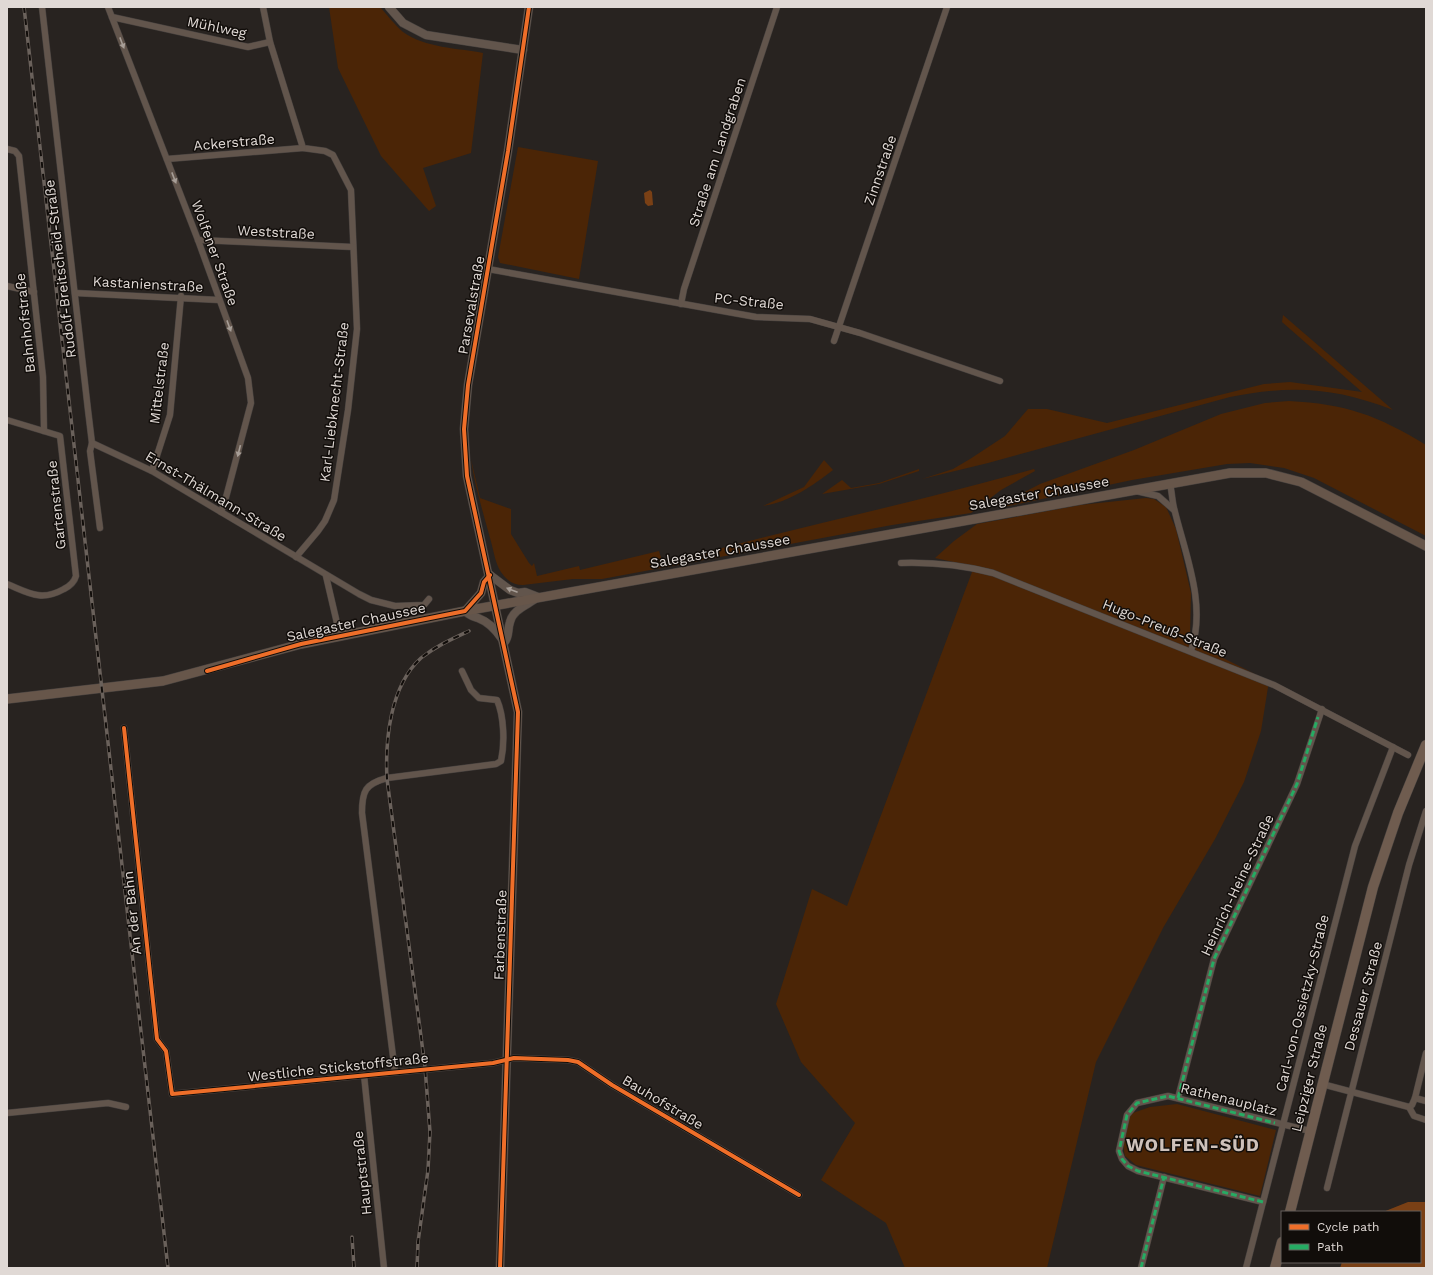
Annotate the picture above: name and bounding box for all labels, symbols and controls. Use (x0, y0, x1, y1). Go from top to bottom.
street label: Mühlweg (186, 13, 249, 41)
one-way arrow (119, 38, 125, 50)
street label: Straße am Landgraben (685, 75, 749, 229)
street label: Ackerstraße (193, 130, 275, 154)
street label: Zinnstraße (861, 133, 899, 207)
one-way arrow (171, 172, 177, 183)
street label: Rudolf-Breitscheid-Straße (41, 179, 79, 359)
street label: Wolfener Straße (189, 198, 241, 308)
street label: Weststraße (237, 222, 315, 242)
street label: Parsevalstraße (454, 254, 488, 356)
street label: Bahnhofstraße (12, 272, 38, 374)
street label: Kastanienstraße (92, 273, 204, 295)
street label: PC-Straße (713, 289, 785, 313)
one-way arrow (226, 320, 232, 332)
street label: Karl-Liebknecht-Straße (316, 321, 352, 483)
street label: Mittelstraße (146, 341, 172, 425)
one-way arrow (235, 444, 241, 457)
street label: Ernst-Thälmann-Straße (143, 448, 289, 544)
street label: Gartenstraße (43, 460, 69, 550)
street label: Salegaster Chaussee (968, 473, 1110, 513)
street label: Salegaster Chaussee (649, 531, 791, 571)
one-way arrow (506, 587, 518, 594)
street label: Hugo-Preuß-Straße (1100, 596, 1230, 660)
street label: Salegaster Chaussee (285, 599, 427, 645)
street label: Heinrich-Heine-Straße (1197, 812, 1277, 958)
street label: An der Bahn (120, 870, 144, 956)
street label: Farbenstraße (490, 890, 510, 980)
street label: Carl-von-Ossietzky-Straße (1272, 913, 1332, 1093)
street label: Dessauer Straße (1341, 939, 1385, 1053)
street label: Leipziger Straße (1288, 1022, 1330, 1134)
street label: Westliche Stickstoffstraße (247, 1050, 429, 1084)
street label: Bauhofstraße (620, 1072, 706, 1132)
street label: Rathenauplatz (1179, 1079, 1279, 1119)
street label: Hauptstraße (350, 1130, 374, 1216)
district label: WOLFEN-SÜD (1126, 1134, 1260, 1155)
legend (1281, 1211, 1421, 1263)
text: Cycle path (1317, 1220, 1379, 1234)
text: Path (1317, 1240, 1343, 1254)

